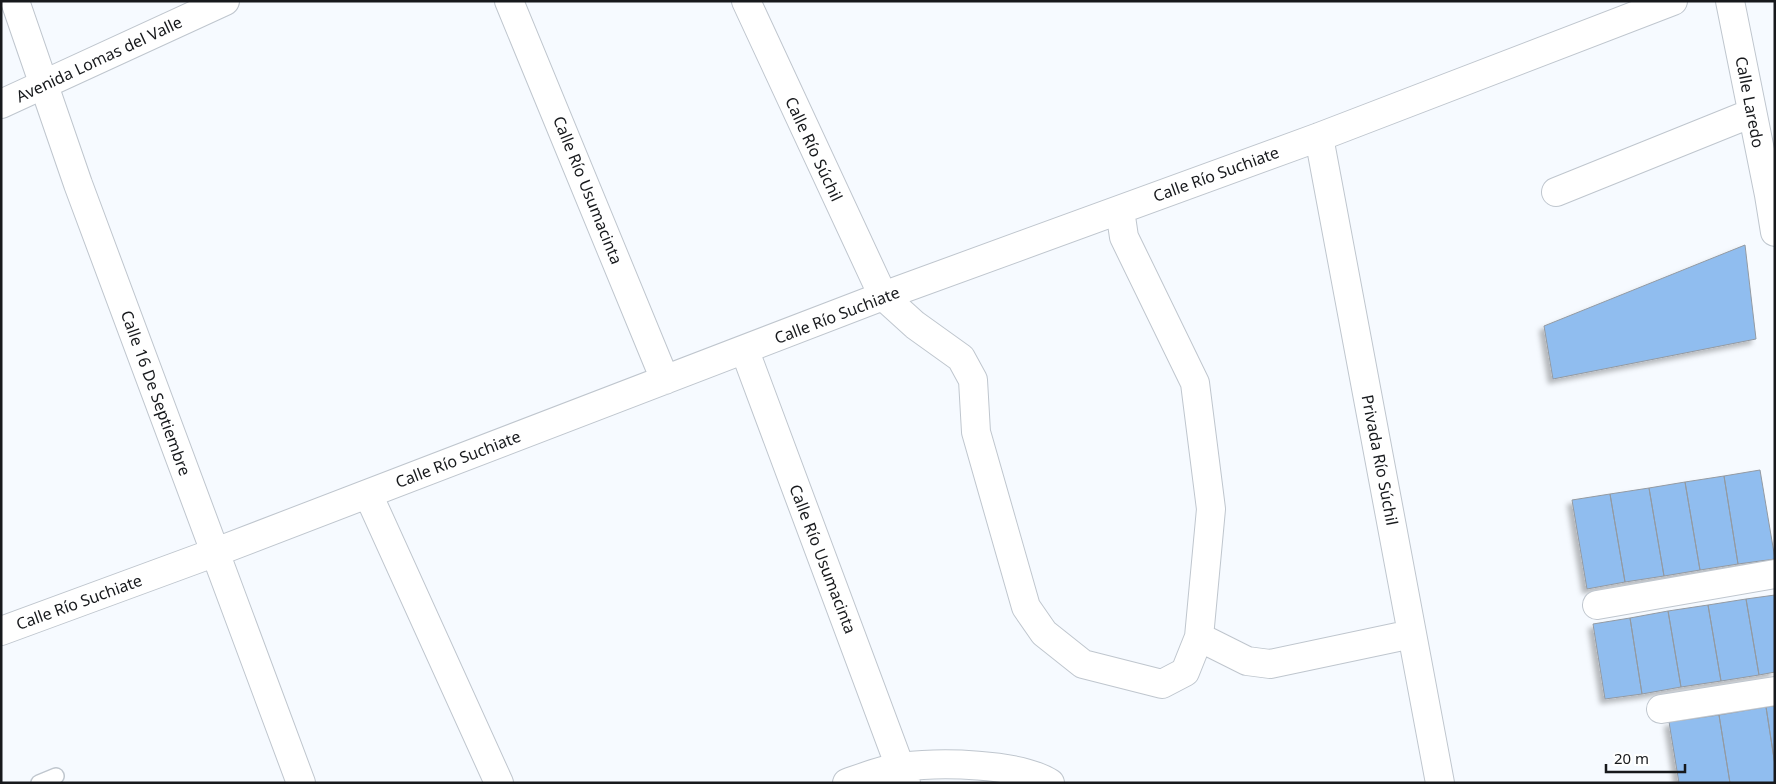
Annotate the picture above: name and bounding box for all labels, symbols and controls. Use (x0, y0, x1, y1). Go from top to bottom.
street label: Avenida Lomas del Valle (12, 11, 186, 107)
street label: Calle Laredo (1730, 54, 1770, 150)
street label: Calle Río Súchil (780, 93, 848, 205)
street label: Calle Río Usumacinta (548, 113, 628, 267)
street label: Calle Río Suchiate (1150, 141, 1282, 207)
street label: Calle Río Suchiate (771, 281, 903, 349)
street label: Calle 16 De Septiembre (116, 307, 196, 479)
street label: Privada Río Súchil (1357, 393, 1403, 527)
street label: Calle Río Suchiate (392, 425, 524, 493)
street label: Calle Río Usumacinta (784, 481, 862, 637)
street label: Calle Río Suchiate (13, 569, 145, 635)
scale bar (1606, 742, 1685, 774)
text: 20 m (1614, 748, 1649, 768)

